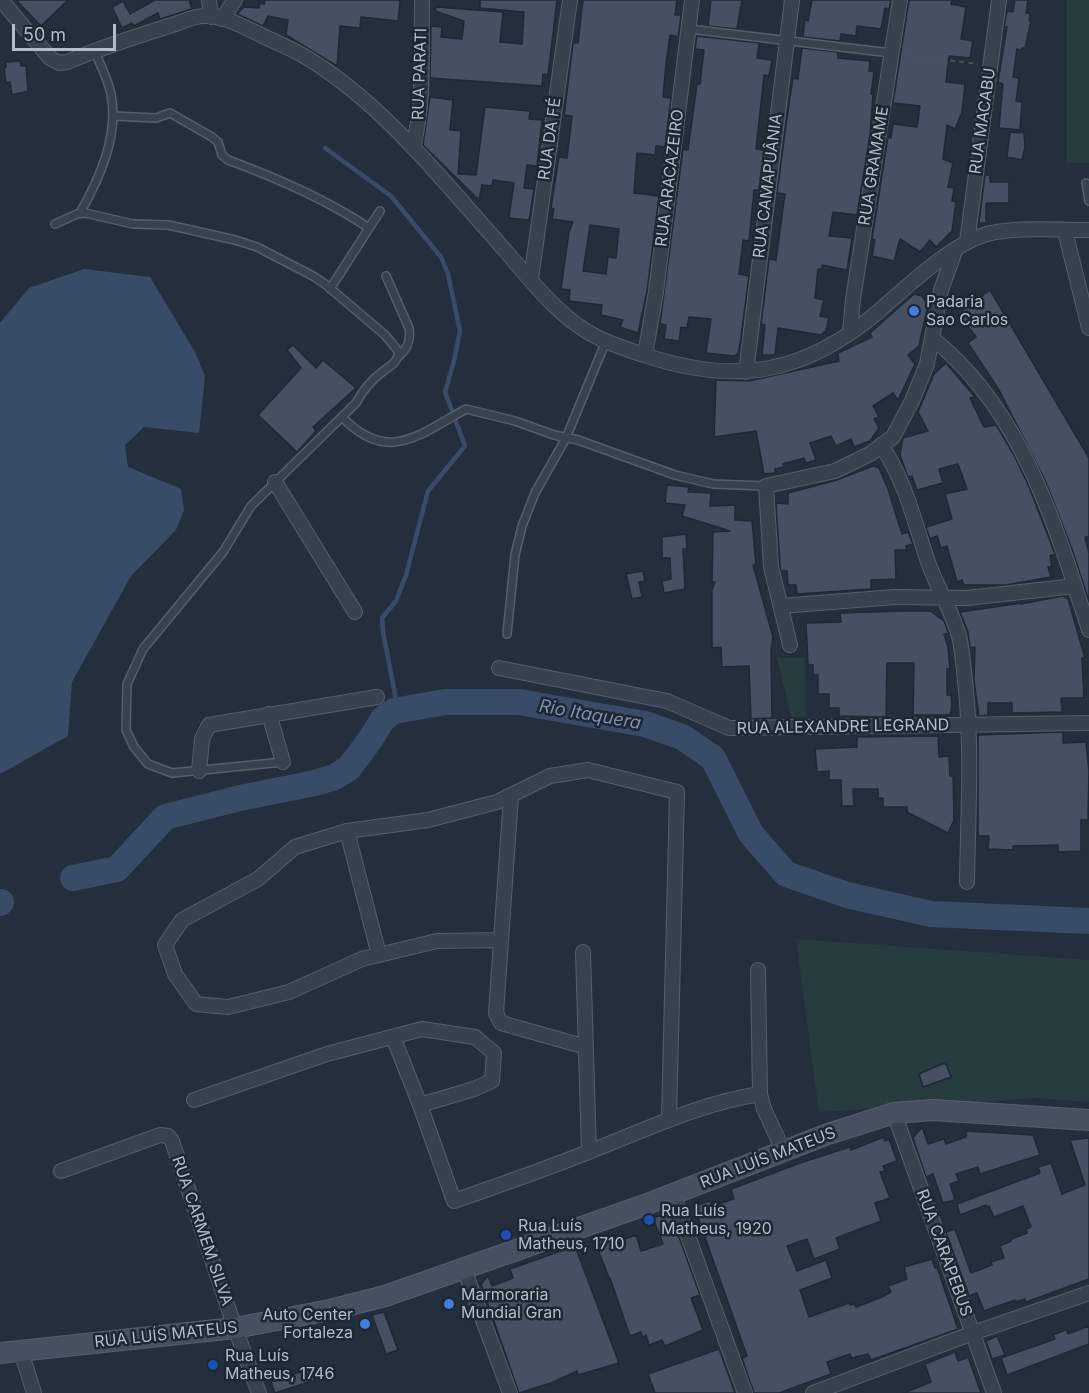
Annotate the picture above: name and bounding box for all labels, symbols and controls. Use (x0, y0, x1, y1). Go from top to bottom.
scale bar (15, 12, 118, 50)
text: 50 m (23, 24, 66, 45)
street label: RUA PARATI (409, 28, 431, 120)
street label: RUA MACABU (966, 67, 1000, 175)
street label: RUA DA FÉ (535, 97, 565, 181)
street label: RUA GRAMAME (855, 105, 893, 227)
street label: RUA ARACAZEIRO (652, 108, 688, 248)
street label: RUA CAMAPUÂNIA (750, 113, 786, 259)
place label: Padaria Sao Carlos (926, 292, 1008, 330)
marker: Padaria Sao Carlos (907, 304, 921, 318)
water label: Rio Itaquera (537, 695, 643, 735)
street label: RUA ALEXANDRE LEGRAND (737, 716, 949, 738)
street label: RUA LUÍS MATEUS (697, 1123, 839, 1193)
street label: RUA CARMEM SILVA (167, 1154, 237, 1308)
street label: RUA CARAPEBUS (912, 1187, 976, 1319)
place label: Rua Luís Matheus, 1920 (661, 1201, 772, 1239)
marker: Rua Luís Matheus, 1920 (642, 1213, 656, 1227)
place label: Rua Luís Matheus, 1710 (518, 1216, 625, 1254)
marker: Rua Luís Matheus, 1710 (499, 1228, 513, 1242)
place label: Marmoraria Mundial Gran (461, 1285, 562, 1323)
marker: Marmoraria Mundial Gran (442, 1297, 456, 1311)
place label: Auto Center Fortaleza (262, 1305, 353, 1343)
marker: Auto Center Fortaleza (358, 1317, 372, 1331)
street label: RUA LUÍS MATEUS (94, 1318, 238, 1352)
place label: Rua Luís Matheus, 1746 (225, 1346, 334, 1384)
marker: Rua Luís Matheus, 1746 (206, 1358, 220, 1372)

